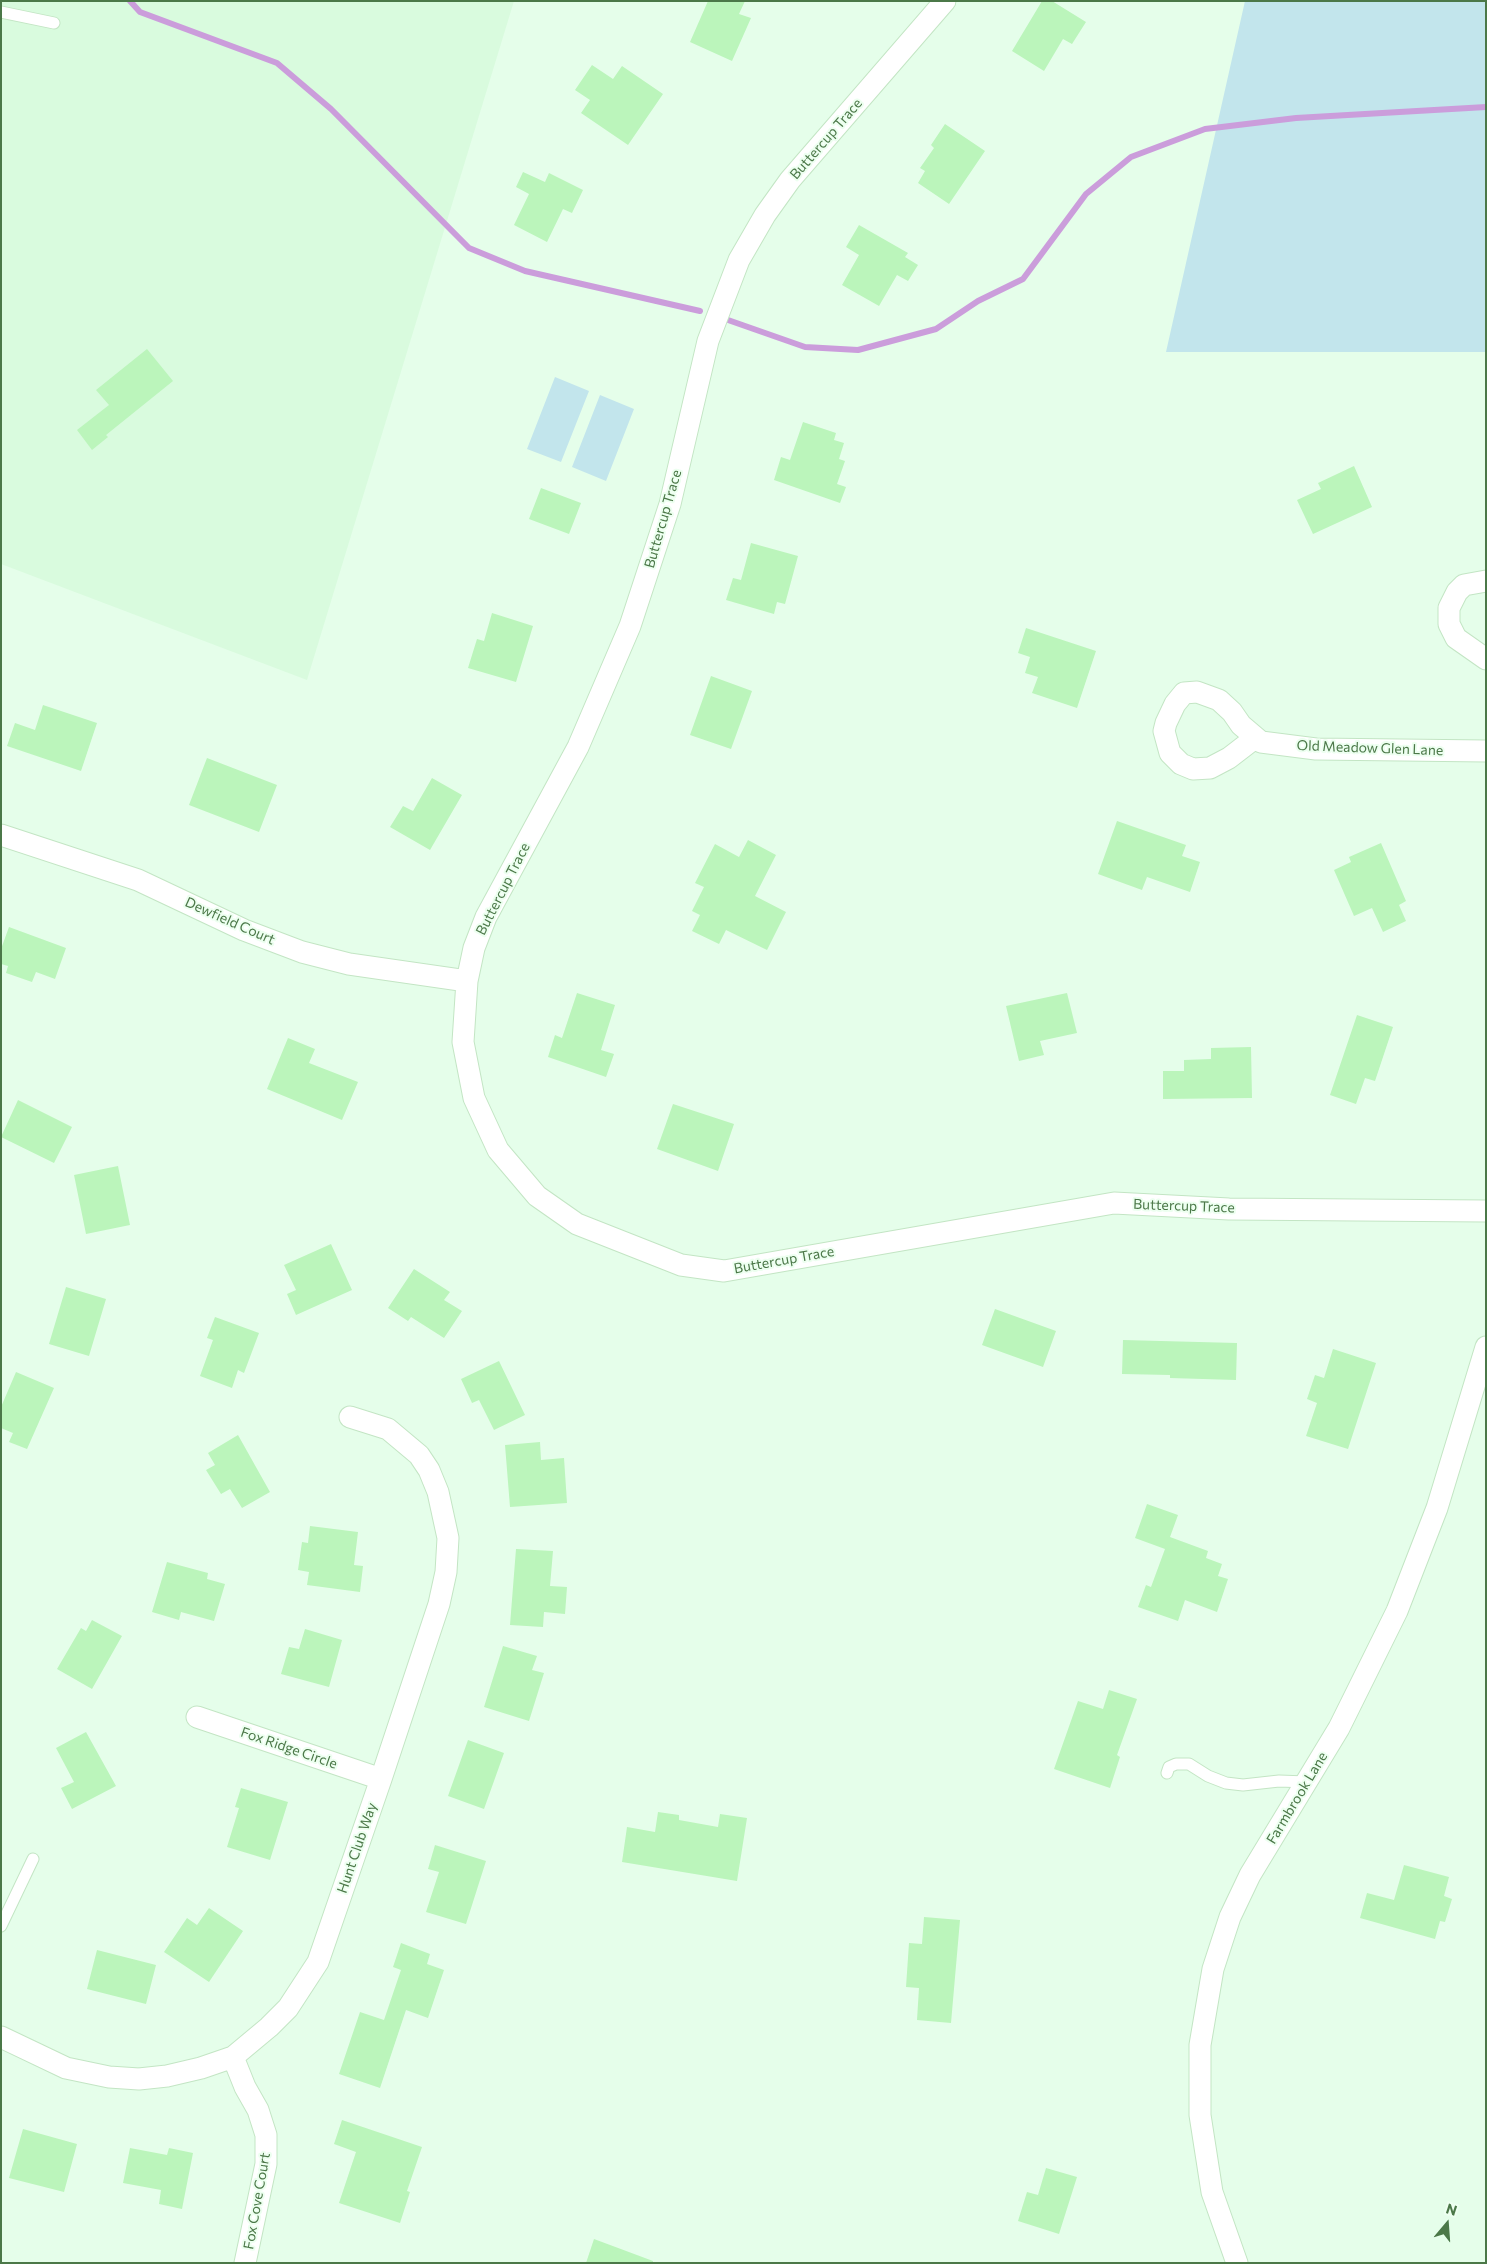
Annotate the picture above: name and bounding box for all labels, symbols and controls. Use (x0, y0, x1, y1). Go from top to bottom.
street label: Buttercup Trace (786, 95, 866, 183)
street label: Buttercup Trace (641, 468, 685, 570)
street label: Old Meadow Glen Lane (1296, 737, 1444, 759)
street label: Buttercup Trace (472, 840, 534, 938)
street label: Dewfield Court (182, 894, 278, 948)
street label: Buttercup Trace (1133, 1196, 1235, 1216)
street label: Buttercup Trace (733, 1243, 835, 1277)
street label: Fox Ridge Circle (239, 1724, 339, 1772)
street label: Farmbrook Lane (1263, 1749, 1331, 1847)
street label: Hunt Club Way (334, 1801, 380, 1895)
street label: Fox Cove Court (240, 2151, 274, 2251)
north arrow (1422, 2199, 1472, 2249)
text: N (1444, 2200, 1459, 2219)

